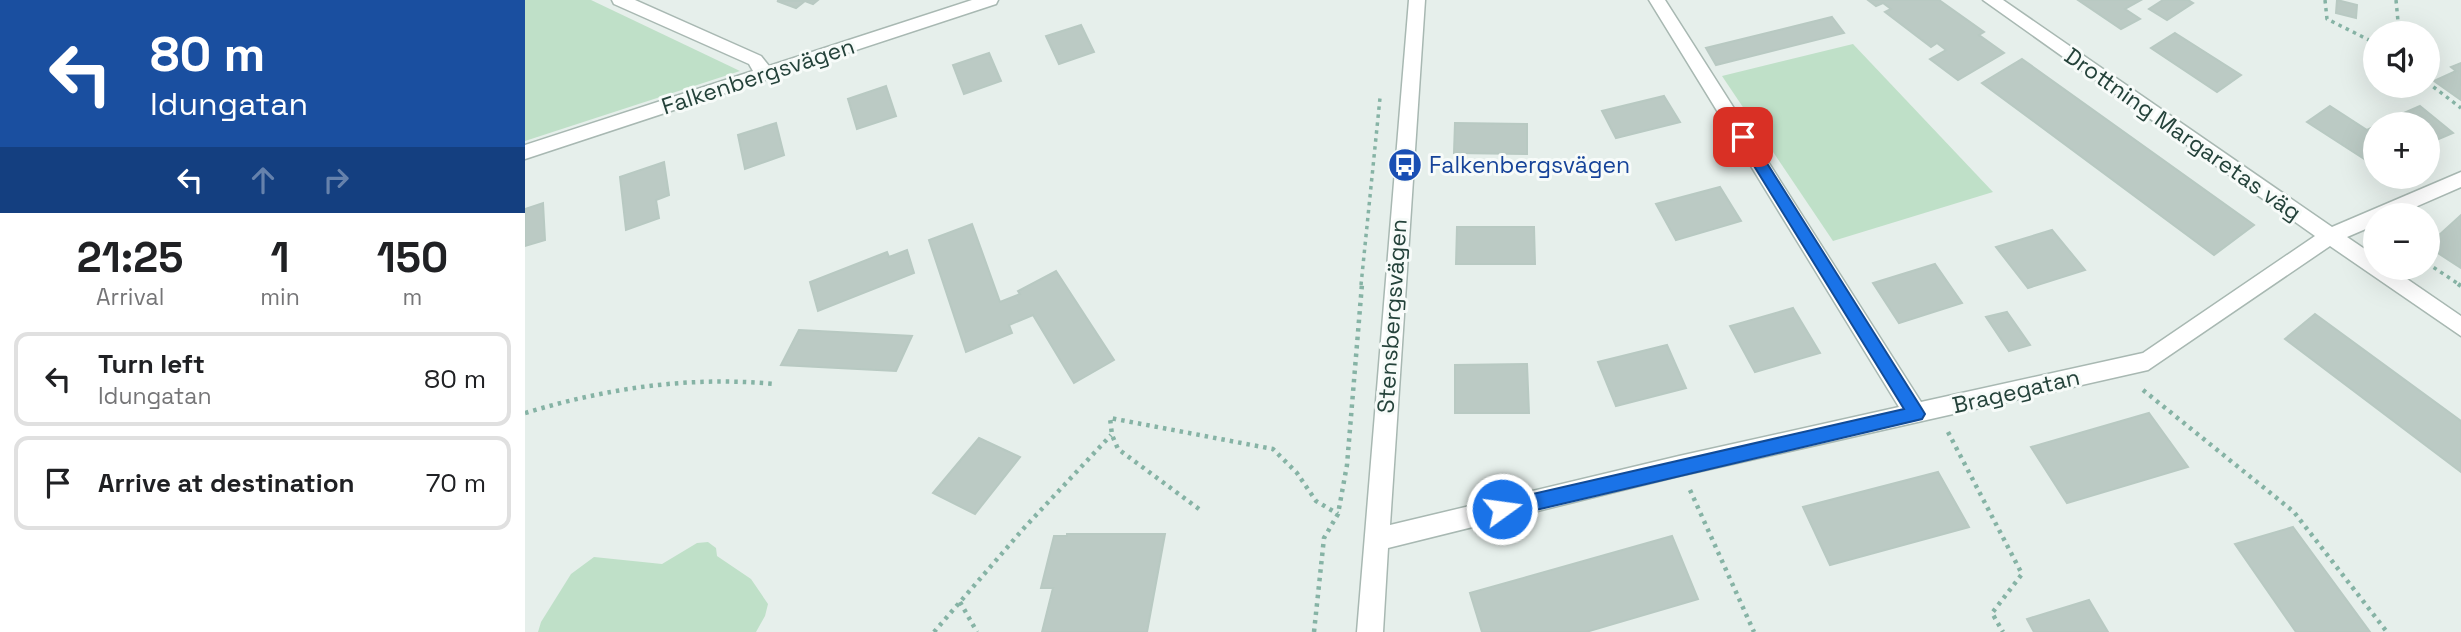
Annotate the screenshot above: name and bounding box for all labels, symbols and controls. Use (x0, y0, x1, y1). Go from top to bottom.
map controls (2363, 21, 2440, 280)
button: sound (2363, 21, 2440, 98)
text: 80 m (150, 23, 265, 85)
icon: left (35, 28, 126, 119)
street label: Falkenbergsvägen (658, 31, 858, 121)
street label: Drottning Margaretas väg (2059, 41, 2307, 227)
text: Idungatan (150, 84, 308, 124)
pin (1713, 107, 1773, 167)
button: + (2363, 112, 2440, 189)
icon: arrive (1724, 118, 1762, 156)
bus stop icon: Falkenbergsvägen (1386, 146, 1424, 184)
place label: Falkenbergsvägen (1429, 150, 1630, 180)
icon: left (171, 161, 209, 199)
icon: ahead (244, 161, 282, 199)
icon: right (317, 161, 355, 199)
button: − (2363, 203, 2440, 280)
street label: Stensbergsvägen (1370, 218, 1414, 414)
text: 21:25 (77, 231, 183, 284)
text: 1 (271, 231, 290, 284)
text: 150 (377, 231, 448, 284)
text: Arrival (96, 282, 164, 312)
text: min (260, 282, 300, 312)
text: m (403, 282, 422, 312)
text: Turn left (98, 347, 205, 381)
icon: left (39, 360, 77, 398)
text: 80 m (424, 362, 486, 396)
street label: Bragegatan (1949, 362, 2083, 420)
text: Idungatan (98, 381, 212, 411)
icon: arrive (39, 464, 77, 502)
text: Arrive at destination (98, 466, 355, 500)
text: 70 m (426, 466, 486, 500)
position arrow (1465, 472, 1539, 546)

